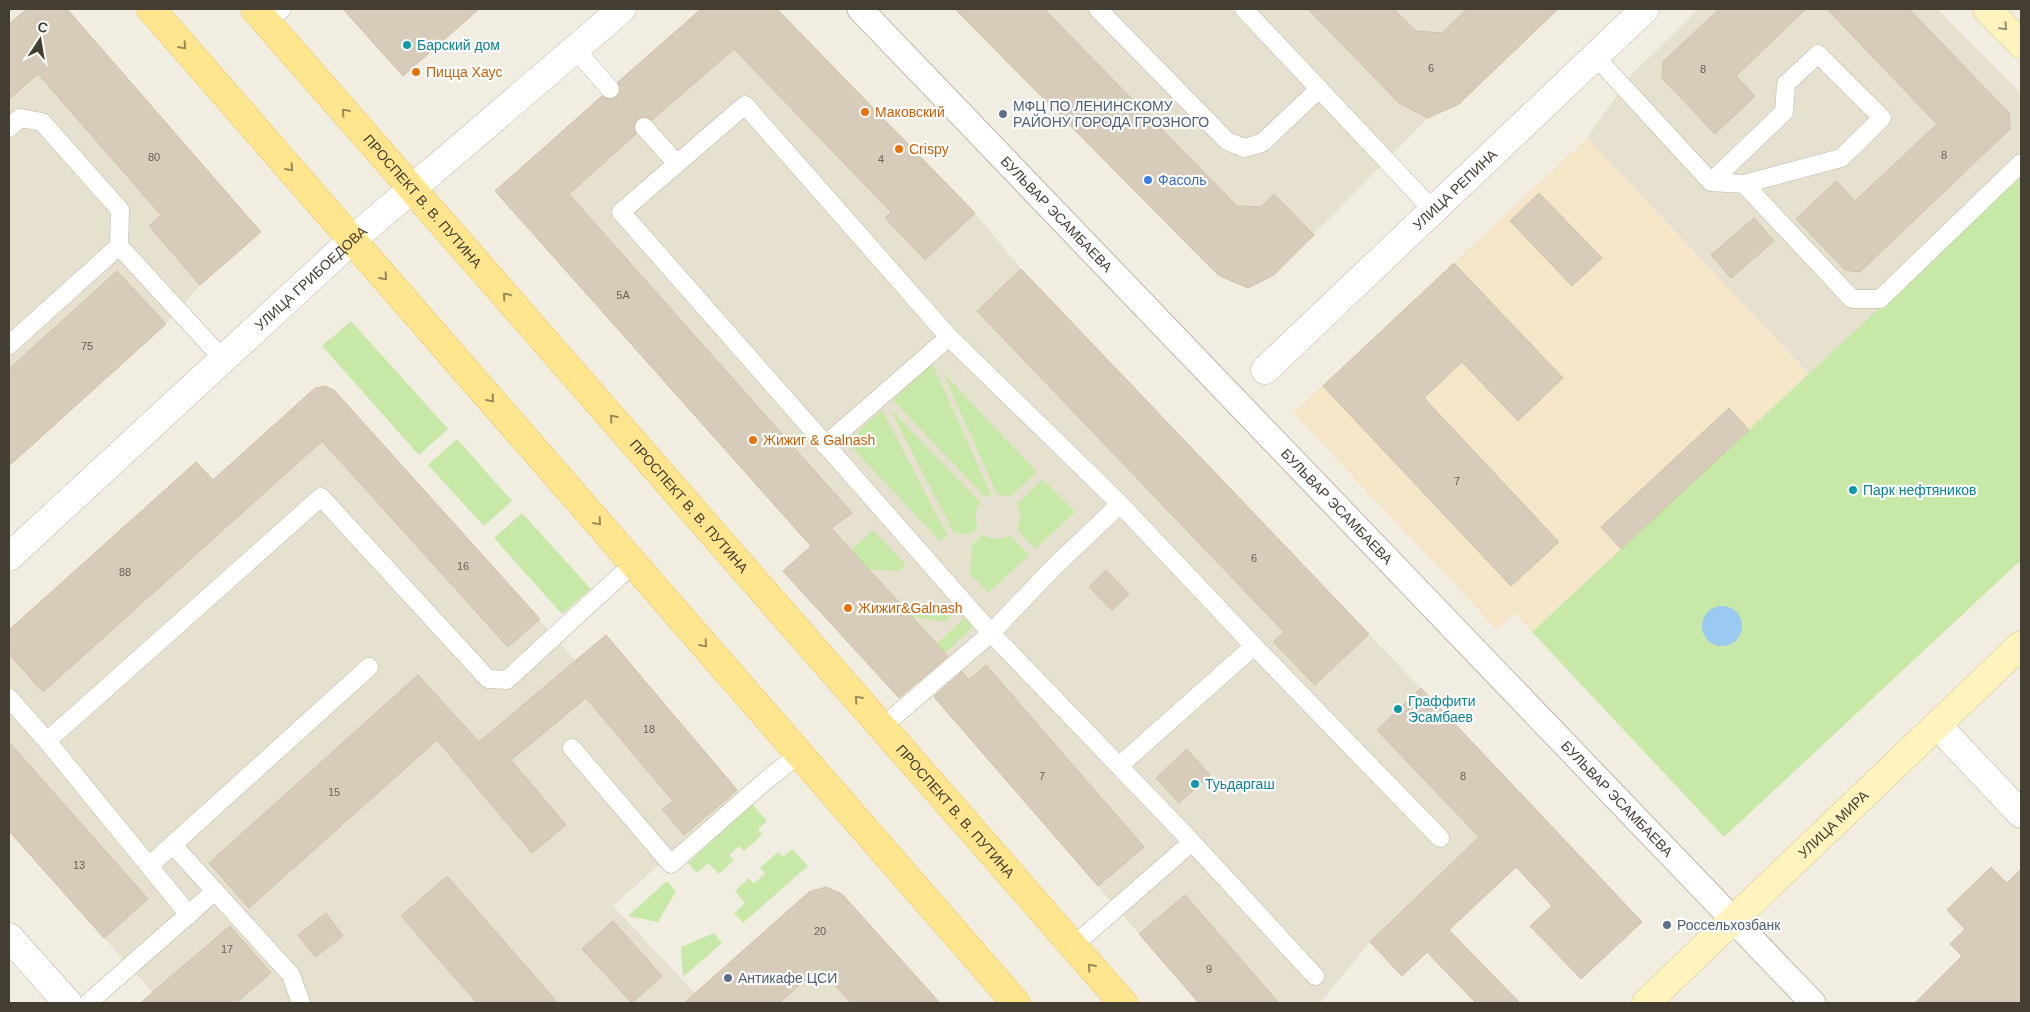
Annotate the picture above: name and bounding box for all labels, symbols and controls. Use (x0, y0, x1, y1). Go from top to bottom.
north arrow (15, 15, 65, 65)
text: С (36, 18, 49, 36)
one-way arrow (1998, 21, 2007, 30)
place label: Барский дом (417, 37, 500, 53)
marker: Барский дом (401, 39, 413, 51)
one-way arrow (178, 40, 187, 49)
house number: 6 (1428, 62, 1434, 74)
house number: 8 (1700, 63, 1706, 75)
place label: Пицца Хаус (426, 64, 502, 80)
marker: Пицца Хаус (410, 66, 422, 78)
place label: МФЦ ПО ЛЕНИНСКОМУ РАЙОНУ ГОРОДА ГРОЗНОГО (1013, 98, 1209, 130)
place label: Маковский (875, 104, 945, 120)
marker: Маковский (859, 106, 871, 118)
marker: МФЦ ПО ЛЕНИНСКОМУ РАЙОНУ ГОРОДА ГРОЗНОГО (997, 108, 1009, 120)
one-way arrow (342, 109, 351, 118)
street label: ПРОСПЕКТ В. В. ПУТИНА (360, 131, 486, 271)
place label: Crispy (909, 141, 949, 157)
marker: Crispy (893, 143, 905, 155)
street label: УЛИЦА РЕПИНА (1410, 146, 1501, 233)
house number: 8 (1941, 149, 1947, 161)
house number: 80 (148, 151, 160, 163)
house number: 4 (878, 153, 884, 165)
street label: БУЛЬВАР ЭСАМБАЕВА (998, 153, 1116, 276)
one-way arrow (284, 163, 293, 172)
place label: Фасоль (1158, 172, 1207, 188)
marker: Фасоль (1142, 174, 1154, 186)
street label: УЛИЦА ГРИБОЕДОВА (252, 222, 371, 334)
one-way arrow (378, 271, 387, 280)
house number: 5А (616, 289, 630, 301)
one-way arrow (503, 293, 511, 302)
house number: 75 (81, 340, 93, 352)
one-way arrow (485, 394, 494, 403)
one-way arrow (609, 415, 618, 424)
place label: Жижиг & Galnash (763, 432, 875, 448)
marker: Жижиг & Galnash (747, 434, 759, 446)
street label: ПРОСПЕКТ В. В. ПУТИНА (627, 436, 752, 576)
street label: БУЛЬВАР ЭСАМБАЕВА (1278, 445, 1396, 568)
house number: 7 (1454, 475, 1460, 487)
place label: Парк нефтяников (1863, 482, 1976, 498)
marker: Парк нефтяников (1847, 484, 1859, 496)
one-way arrow (592, 516, 601, 525)
house number: 6 (1251, 552, 1257, 564)
house number: 16 (457, 560, 469, 572)
house number: 88 (119, 566, 131, 578)
place label: Жижиг&Galnash (858, 600, 963, 616)
marker: Жижиг&Galnash (842, 602, 854, 614)
one-way arrow (698, 639, 707, 648)
place label: Граффити Эсамбаев (1408, 693, 1475, 725)
one-way arrow (855, 696, 863, 705)
marker: Граффити Эсамбаев (1392, 703, 1404, 715)
house number: 18 (643, 723, 655, 735)
street label: БУЛЬВАР ЭСАМБАЕВА (1558, 738, 1677, 860)
street label: ПРОСПЕКТ В. В. ПУТИНА (893, 741, 1018, 882)
house number: 7 (1039, 770, 1045, 782)
house number: 8 (1460, 770, 1466, 782)
place label: Туьдаргаш (1205, 776, 1275, 792)
marker: Туьдаргаш (1189, 778, 1201, 790)
house number: 15 (328, 786, 340, 798)
street label: УЛИЦА МИРА (1795, 787, 1872, 861)
house number: 13 (73, 859, 85, 871)
place label: Россельхозбанк (1677, 917, 1781, 933)
marker: Россельхозбанк (1661, 919, 1673, 931)
house number: 20 (814, 925, 826, 937)
house number: 17 (221, 943, 233, 955)
one-way arrow (1088, 963, 1097, 972)
house number: 9 (1206, 963, 1212, 975)
place label: Антикафе ЦСИ (738, 970, 837, 986)
marker: Антикафе ЦСИ (722, 972, 734, 984)

